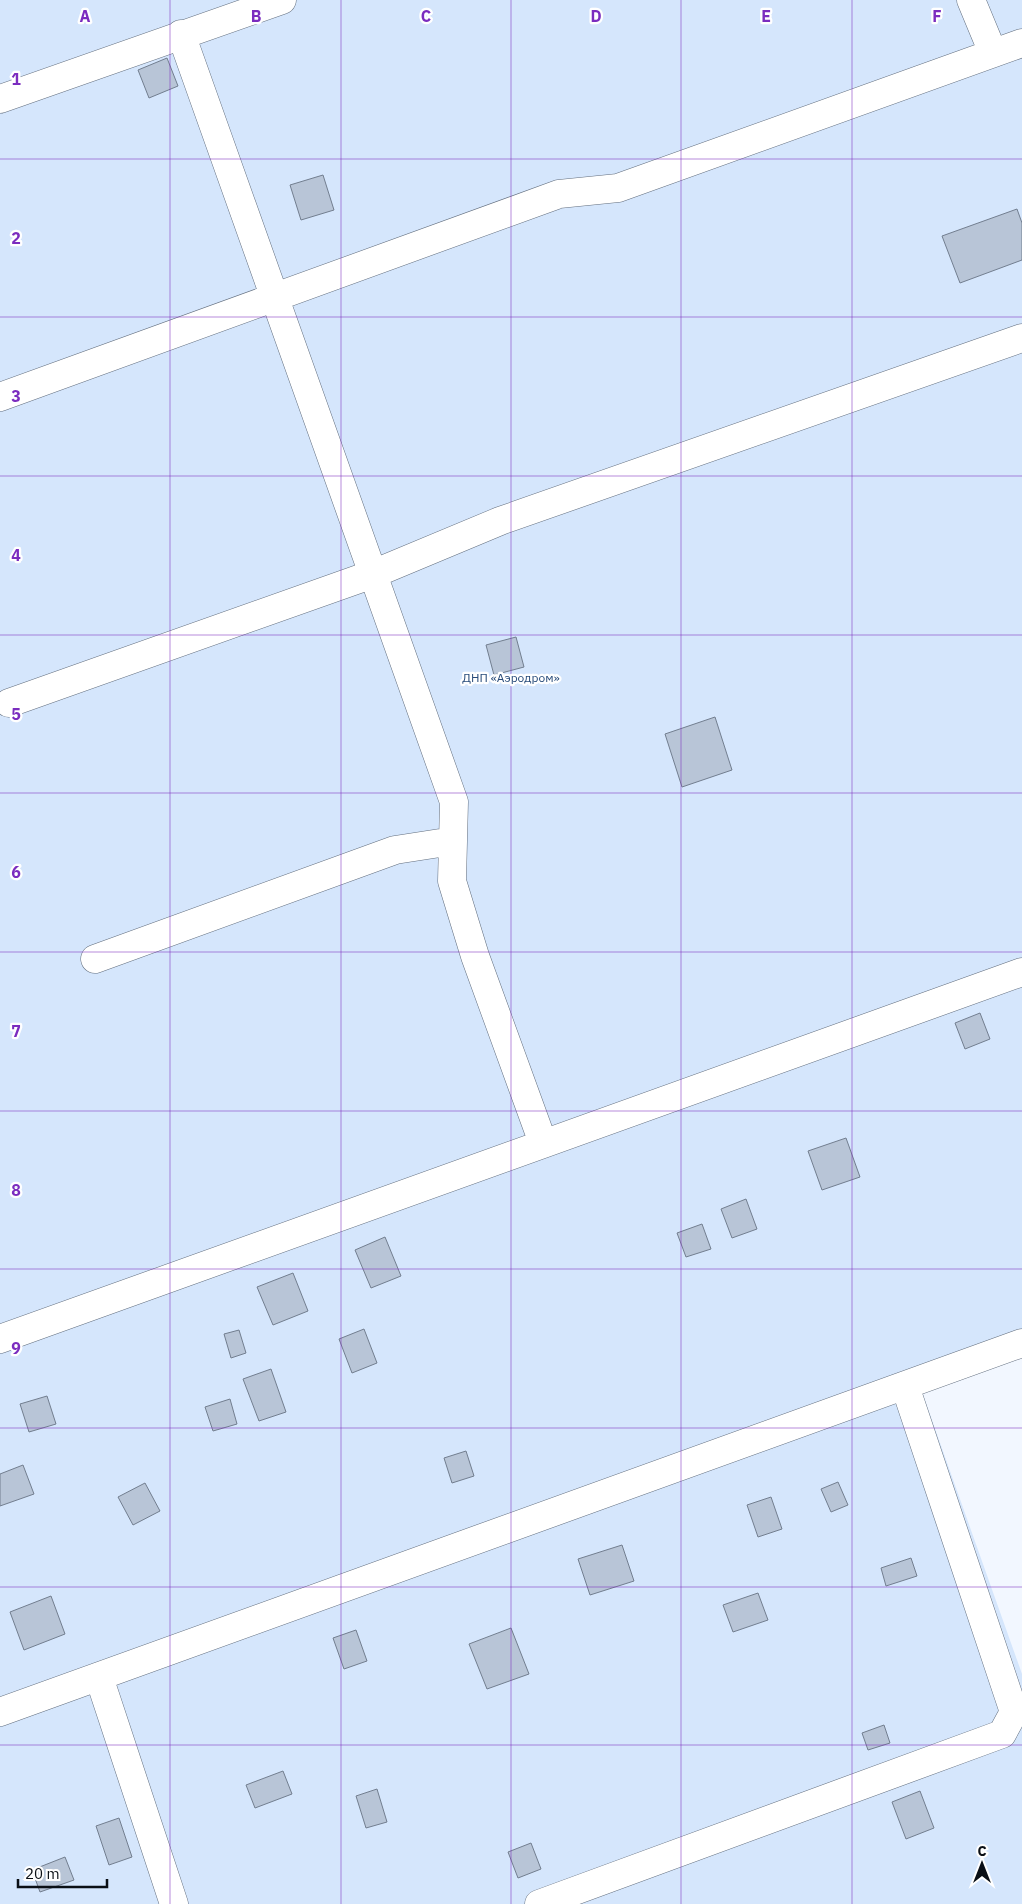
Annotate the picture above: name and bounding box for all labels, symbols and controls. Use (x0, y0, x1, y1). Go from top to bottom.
text: A (80, 6, 91, 26)
text: B (251, 6, 262, 26)
text: C (421, 6, 431, 26)
text: D (590, 6, 602, 26)
text: E (761, 6, 771, 26)
text: F (932, 6, 942, 26)
text: 1 (11, 69, 21, 89)
text: 2 (11, 228, 21, 248)
text: 3 (11, 386, 21, 406)
text: 4 (11, 545, 21, 565)
park label: ДНП «Аэродром» (462, 670, 560, 685)
text: 5 (11, 704, 21, 724)
text: 6 (11, 862, 21, 882)
text: 7 (11, 1021, 21, 1041)
text: 8 (11, 1180, 21, 1200)
text: 9 (11, 1338, 21, 1358)
north arrow (957, 1839, 1007, 1889)
text: С (977, 1842, 987, 1860)
scale bar (18, 1856, 106, 1888)
text: 20 m (25, 1864, 60, 1883)

